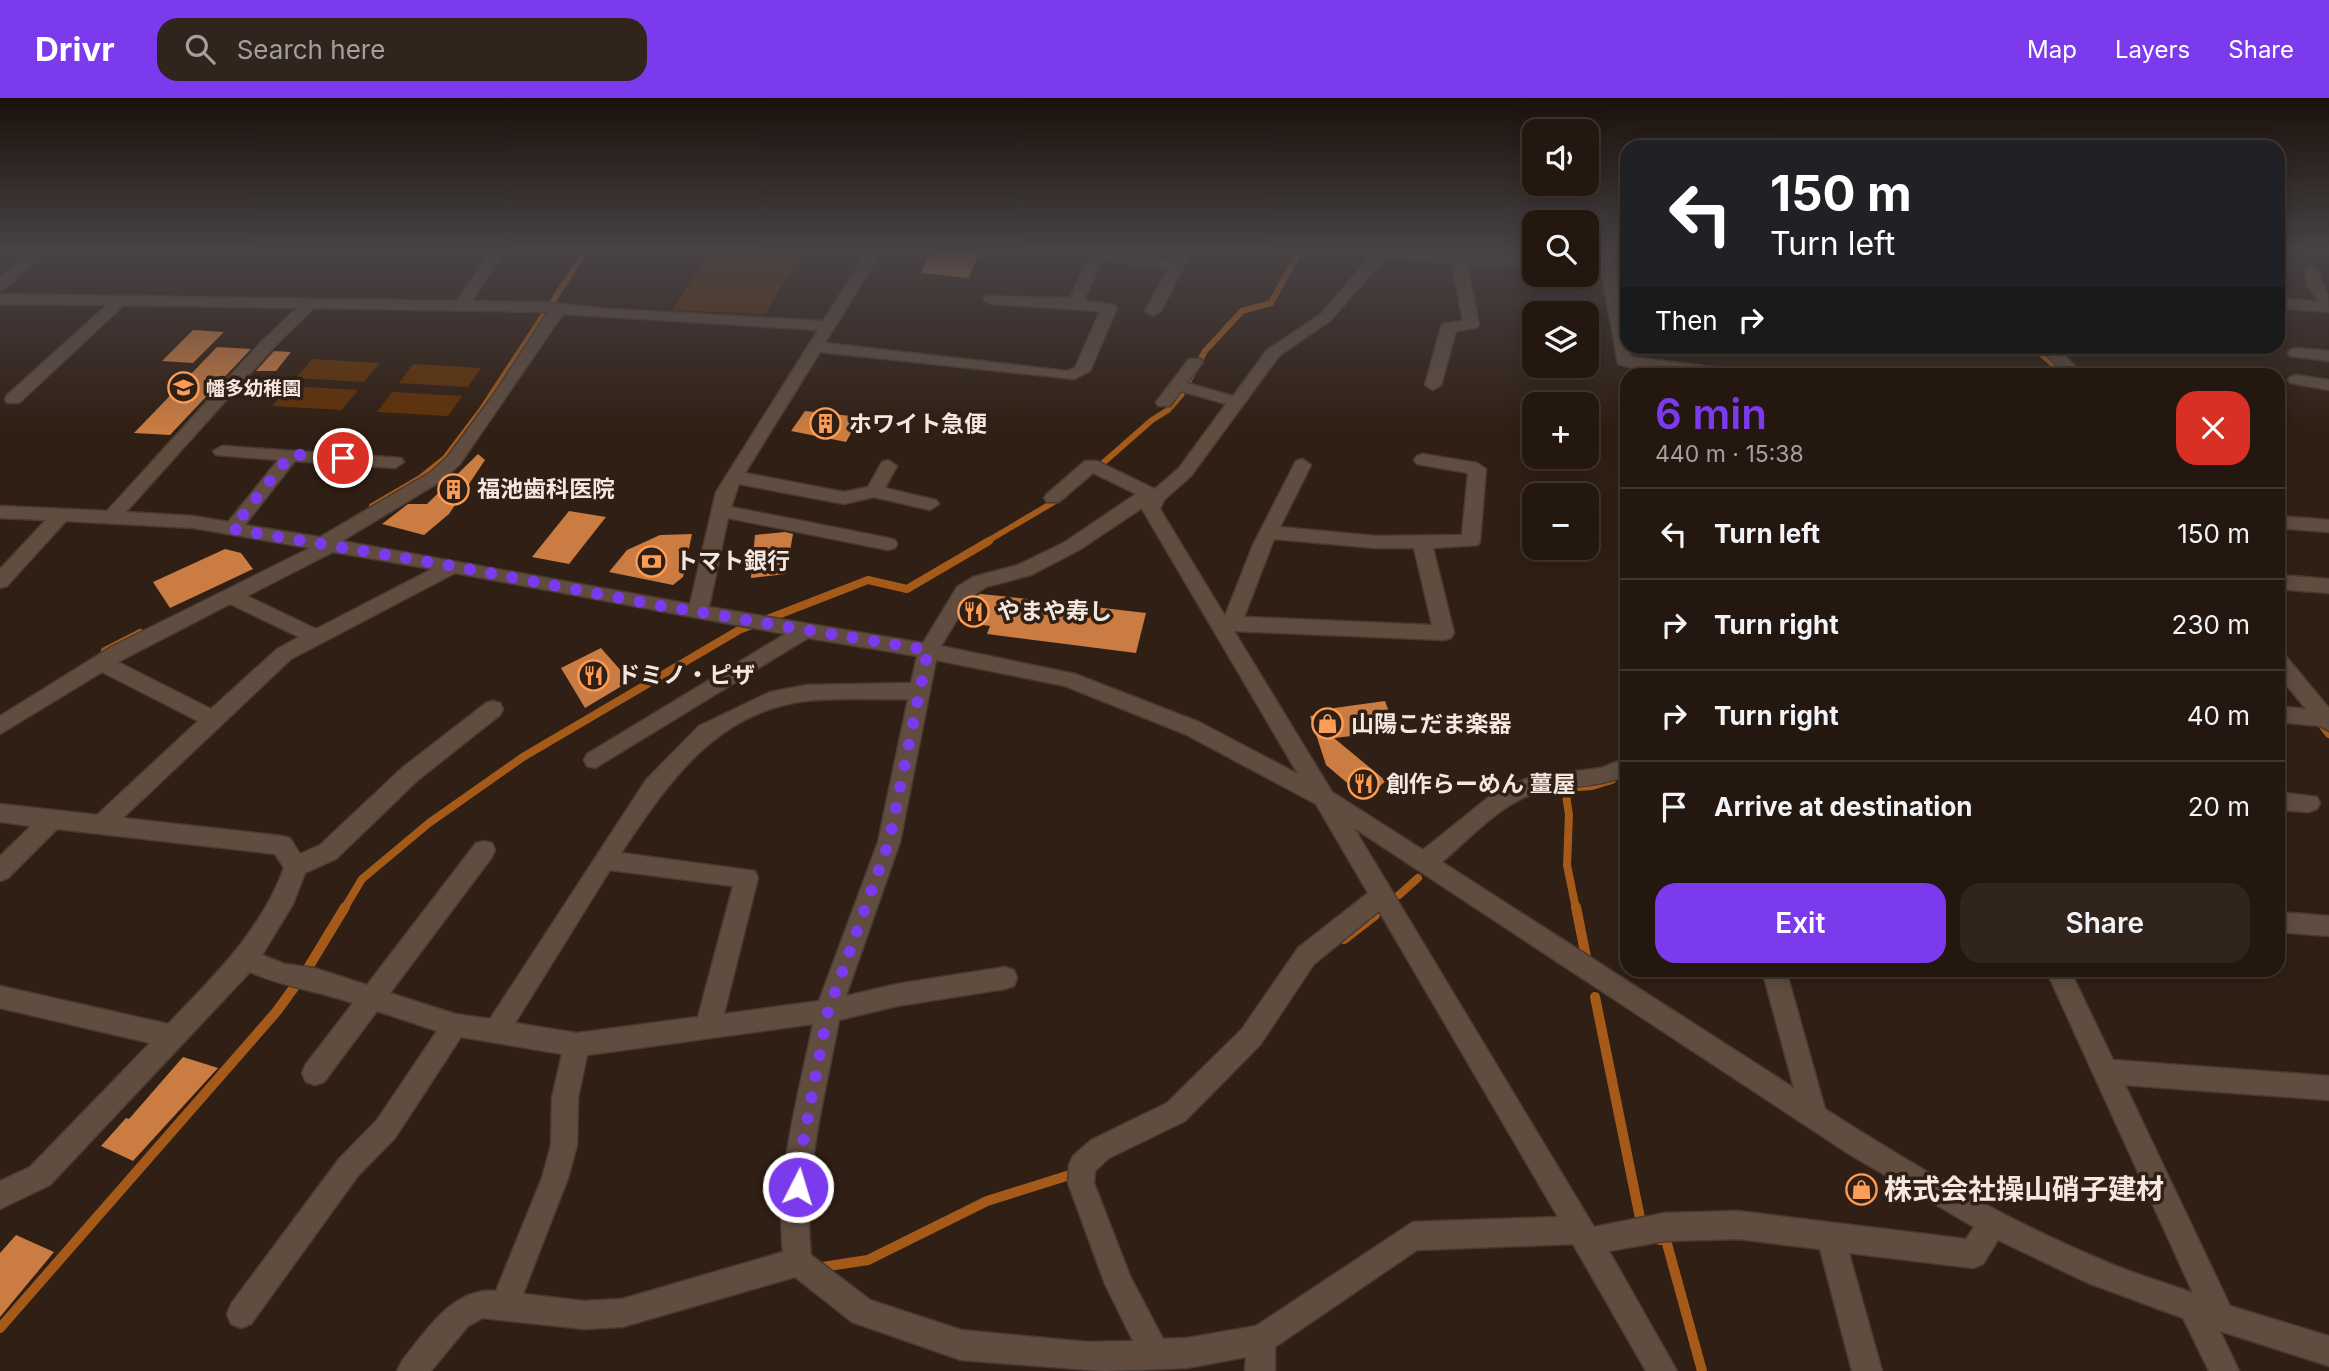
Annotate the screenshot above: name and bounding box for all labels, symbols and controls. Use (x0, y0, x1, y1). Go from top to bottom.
search box (157, 18, 647, 81)
text: Drivr (35, 29, 115, 69)
icon: search (181, 30, 219, 68)
text: Search here (237, 34, 385, 65)
text: Map (2027, 35, 2077, 64)
text: Layers (2115, 35, 2190, 64)
text: Share (2228, 35, 2294, 64)
map controls (1522, 119, 1599, 560)
button: sound (1522, 119, 1599, 196)
text: 150 m (1770, 164, 1912, 223)
icon: left (1655, 168, 1746, 259)
button: search (1522, 210, 1599, 287)
text: Turn left (1770, 224, 1895, 263)
button: layers (1522, 301, 1599, 378)
icon: right (1732, 301, 1770, 339)
text: Then (1655, 305, 1718, 336)
school or university icon: 幡多幼稚園 (166, 371, 200, 405)
place label: 幡多幼稚園 (206, 377, 301, 400)
text: 6 min (1655, 388, 1767, 439)
button: close (2176, 391, 2250, 465)
button: + (1522, 392, 1599, 469)
building icon: ホワイト急便 (809, 407, 843, 441)
place label: ホワイト急便 (849, 410, 987, 438)
pin (313, 428, 373, 488)
icon: arrive (324, 439, 362, 477)
text: 440 m · 15:38 (1655, 440, 1804, 468)
building icon: 福池歯科医院 (437, 472, 471, 506)
place label: 福池歯科医院 (477, 475, 615, 503)
button: − (1522, 483, 1599, 560)
icon: left (1655, 515, 1693, 553)
text: Turn left (1714, 518, 1820, 549)
text: 150 m (2177, 518, 2250, 549)
bank icon: トマト銀行 (635, 544, 669, 578)
place label: トマト銀行 (675, 547, 790, 575)
restaurant icon: やまや寿し (957, 594, 991, 628)
place label: やまや寿し (997, 597, 1112, 625)
icon: right (1655, 606, 1693, 644)
text: Turn right (1714, 609, 1839, 640)
text: 230 m (2172, 609, 2250, 640)
restaurant icon: ドミノ・ピザ (577, 658, 611, 692)
place label: ドミノ・ピザ (617, 661, 755, 689)
icon: right (1655, 697, 1693, 735)
text: Turn right (1714, 700, 1839, 731)
text: 40 m (2187, 700, 2250, 731)
shop icon: 山陽こだま楽器 (1311, 707, 1345, 741)
place label: 山陽こだま楽器 (1351, 710, 1512, 738)
restaurant icon: 創作らーめん 薑屋 (1346, 767, 1380, 801)
place label: 創作らーめん 薑屋 (1386, 770, 1575, 798)
icon: arrive (1655, 788, 1693, 826)
text: Arrive at destination (1714, 791, 1973, 822)
text: 20 m (2188, 791, 2250, 822)
button: Exit (1655, 883, 1946, 963)
button: Share (1960, 883, 2250, 963)
position arrow (761, 1150, 835, 1224)
shop icon: 株式会社操山硝子建材 (1844, 1172, 1878, 1206)
place label: 株式会社操山硝子建材 (1884, 1172, 2164, 1206)

